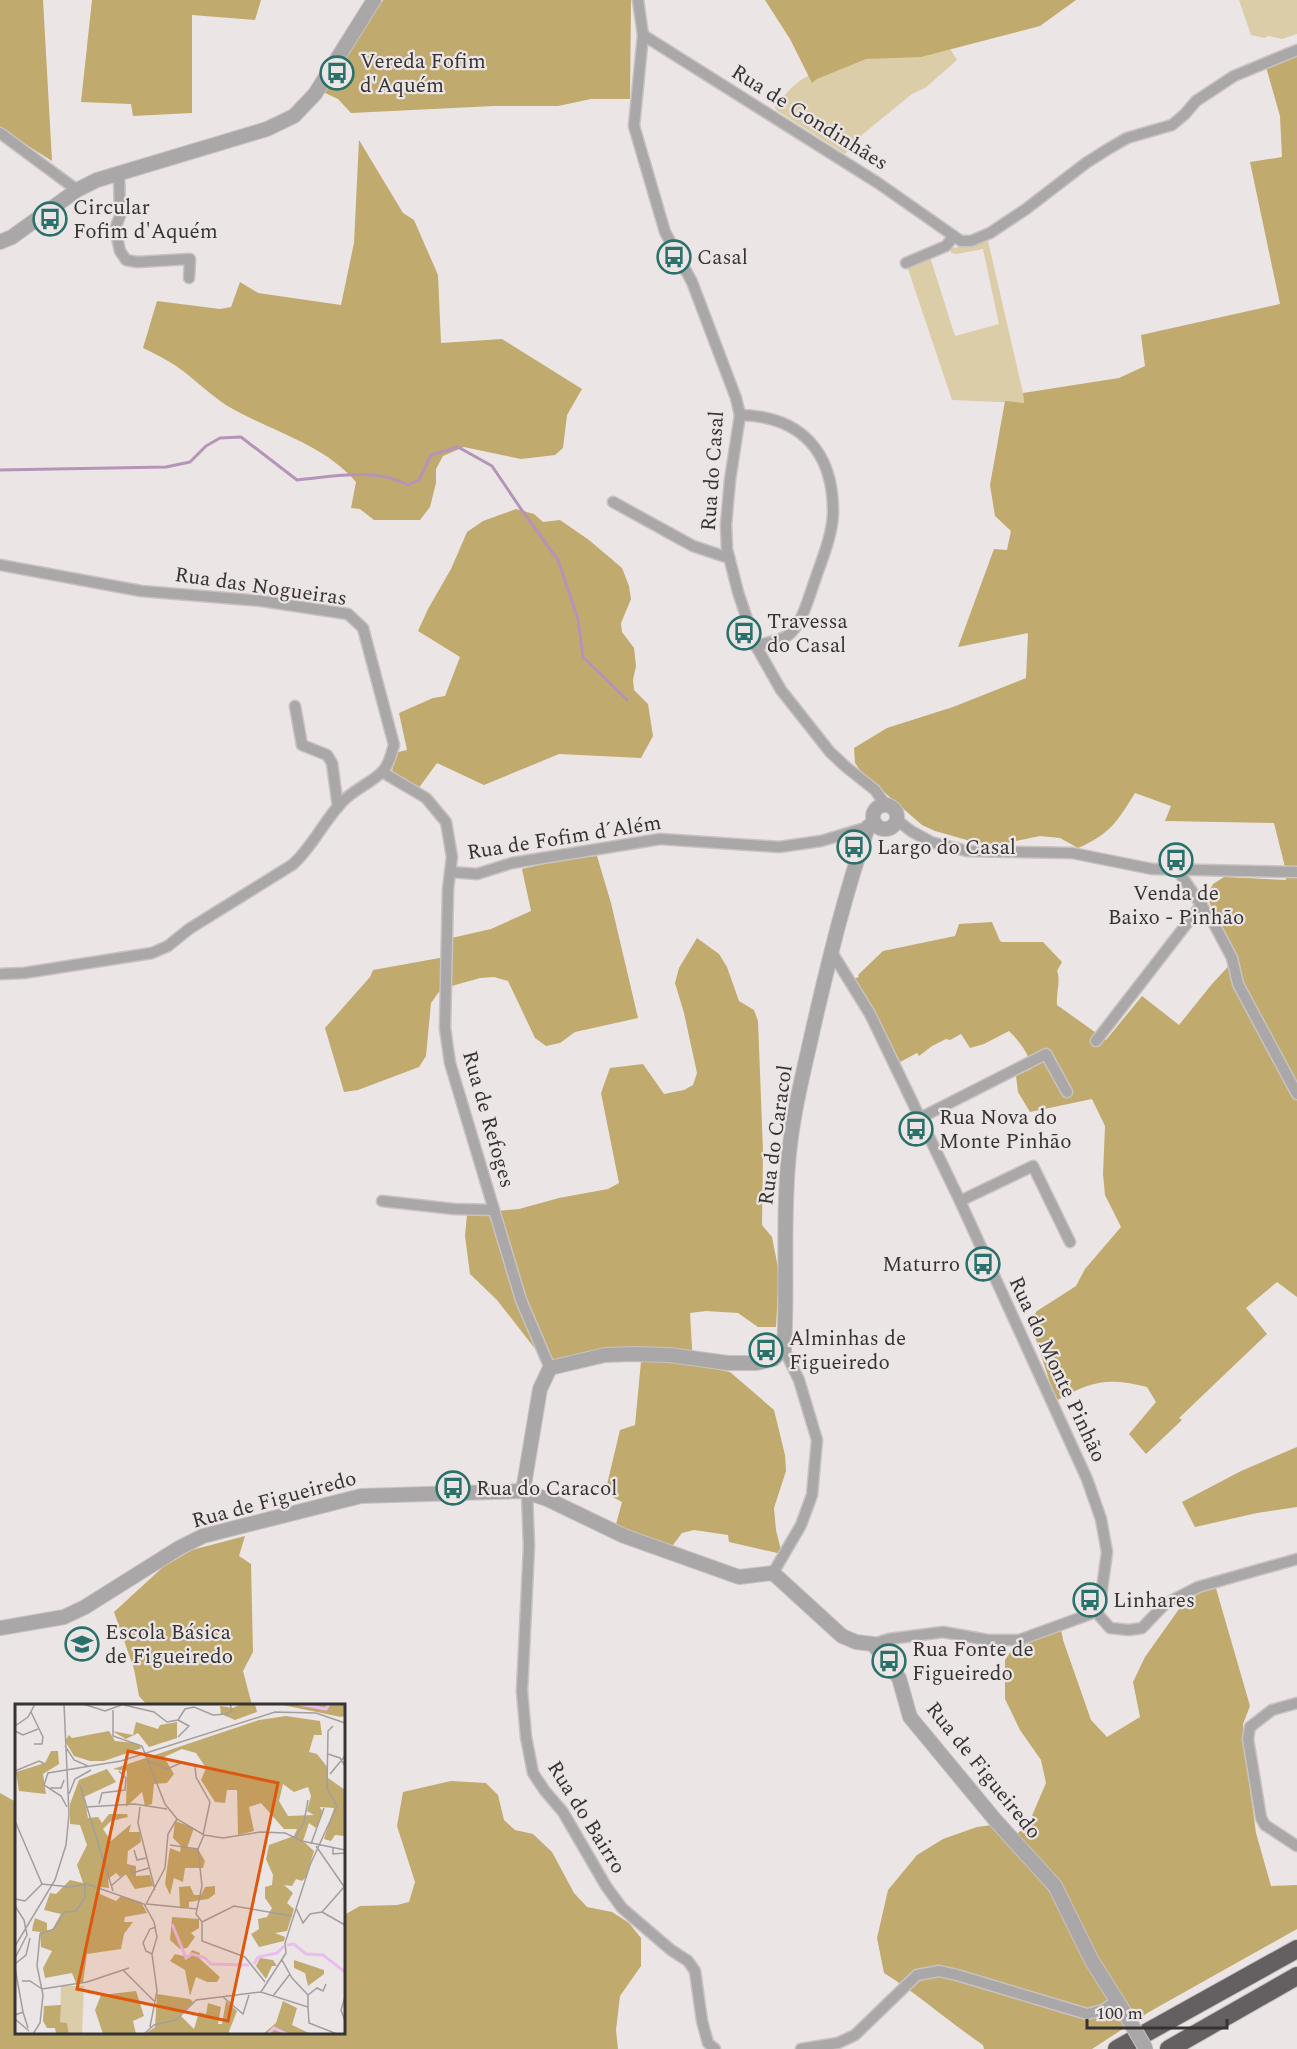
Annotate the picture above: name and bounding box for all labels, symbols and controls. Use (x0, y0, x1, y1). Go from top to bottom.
place label: Vereda Fofim d'Aquém (360, 46, 486, 102)
bus stop icon: Vereda Fofim d'Aquém (319, 55, 355, 91)
street label: Rua de Gondinhães (725, 57, 894, 179)
place label: Circular Fofim d'Aquém (73, 192, 218, 248)
bus stop icon: Circular Fofim d'Aquém (32, 201, 68, 237)
bus stop icon: Casal (656, 239, 692, 275)
place label: Casal (697, 242, 748, 274)
street label: Rua do Casal (693, 410, 733, 532)
street label: Rua das Nogueiras (173, 559, 349, 615)
place label: Travessa do Casal (767, 606, 849, 662)
bus stop icon: Travessa do Casal (726, 615, 762, 651)
street label: Rua de Fofim d´Além (465, 807, 664, 869)
bus stop icon: Largo do Casal (836, 829, 872, 865)
place label: Largo do Casal (877, 832, 1016, 864)
bus stop icon: Venda de Baixo - Pinhão (1158, 842, 1194, 878)
place label: Venda de Baixo - Pinhão (1108, 878, 1244, 934)
street label: Rua de Refoges (453, 1047, 523, 1192)
street label: Rua do Caracol (750, 1063, 802, 1207)
place label: Rua Nova do Monte Pinhão (939, 1102, 1071, 1158)
bus stop icon: Rua Nova do Monte Pinhão (898, 1111, 934, 1147)
bus stop icon: Maturro (965, 1246, 1001, 1282)
place label: Maturro (882, 1249, 960, 1281)
street label: Rua do Monte Pinhão (1000, 1271, 1114, 1468)
place label: Alminhas de Figueiredo (789, 1323, 906, 1379)
bus stop icon: Alminhas de Figueiredo (748, 1332, 784, 1368)
street label: Rua de Figueiredo (188, 1463, 360, 1537)
bus stop icon: Rua do Caracol (435, 1470, 471, 1506)
place label: Rua do Caracol (476, 1473, 617, 1505)
bus stop icon: Linhares (1072, 1582, 1108, 1618)
place label: Linhares (1113, 1585, 1195, 1617)
place label: Escola Básica de Figueiredo (105, 1617, 233, 1673)
school or university icon: Escola Básica de Figueiredo (64, 1626, 100, 1662)
place label: Rua Fonte de Figueiredo (912, 1634, 1034, 1690)
bus stop icon: Rua Fonte de Figueiredo (871, 1643, 907, 1679)
street label: Rua de Figueiredo (918, 1695, 1049, 1846)
inset map (15, 1704, 345, 2034)
street label: Rua do Bairro (539, 1755, 634, 1880)
scale bar (1087, 1992, 1226, 2030)
text: 100 m (1096, 2000, 1143, 2027)

